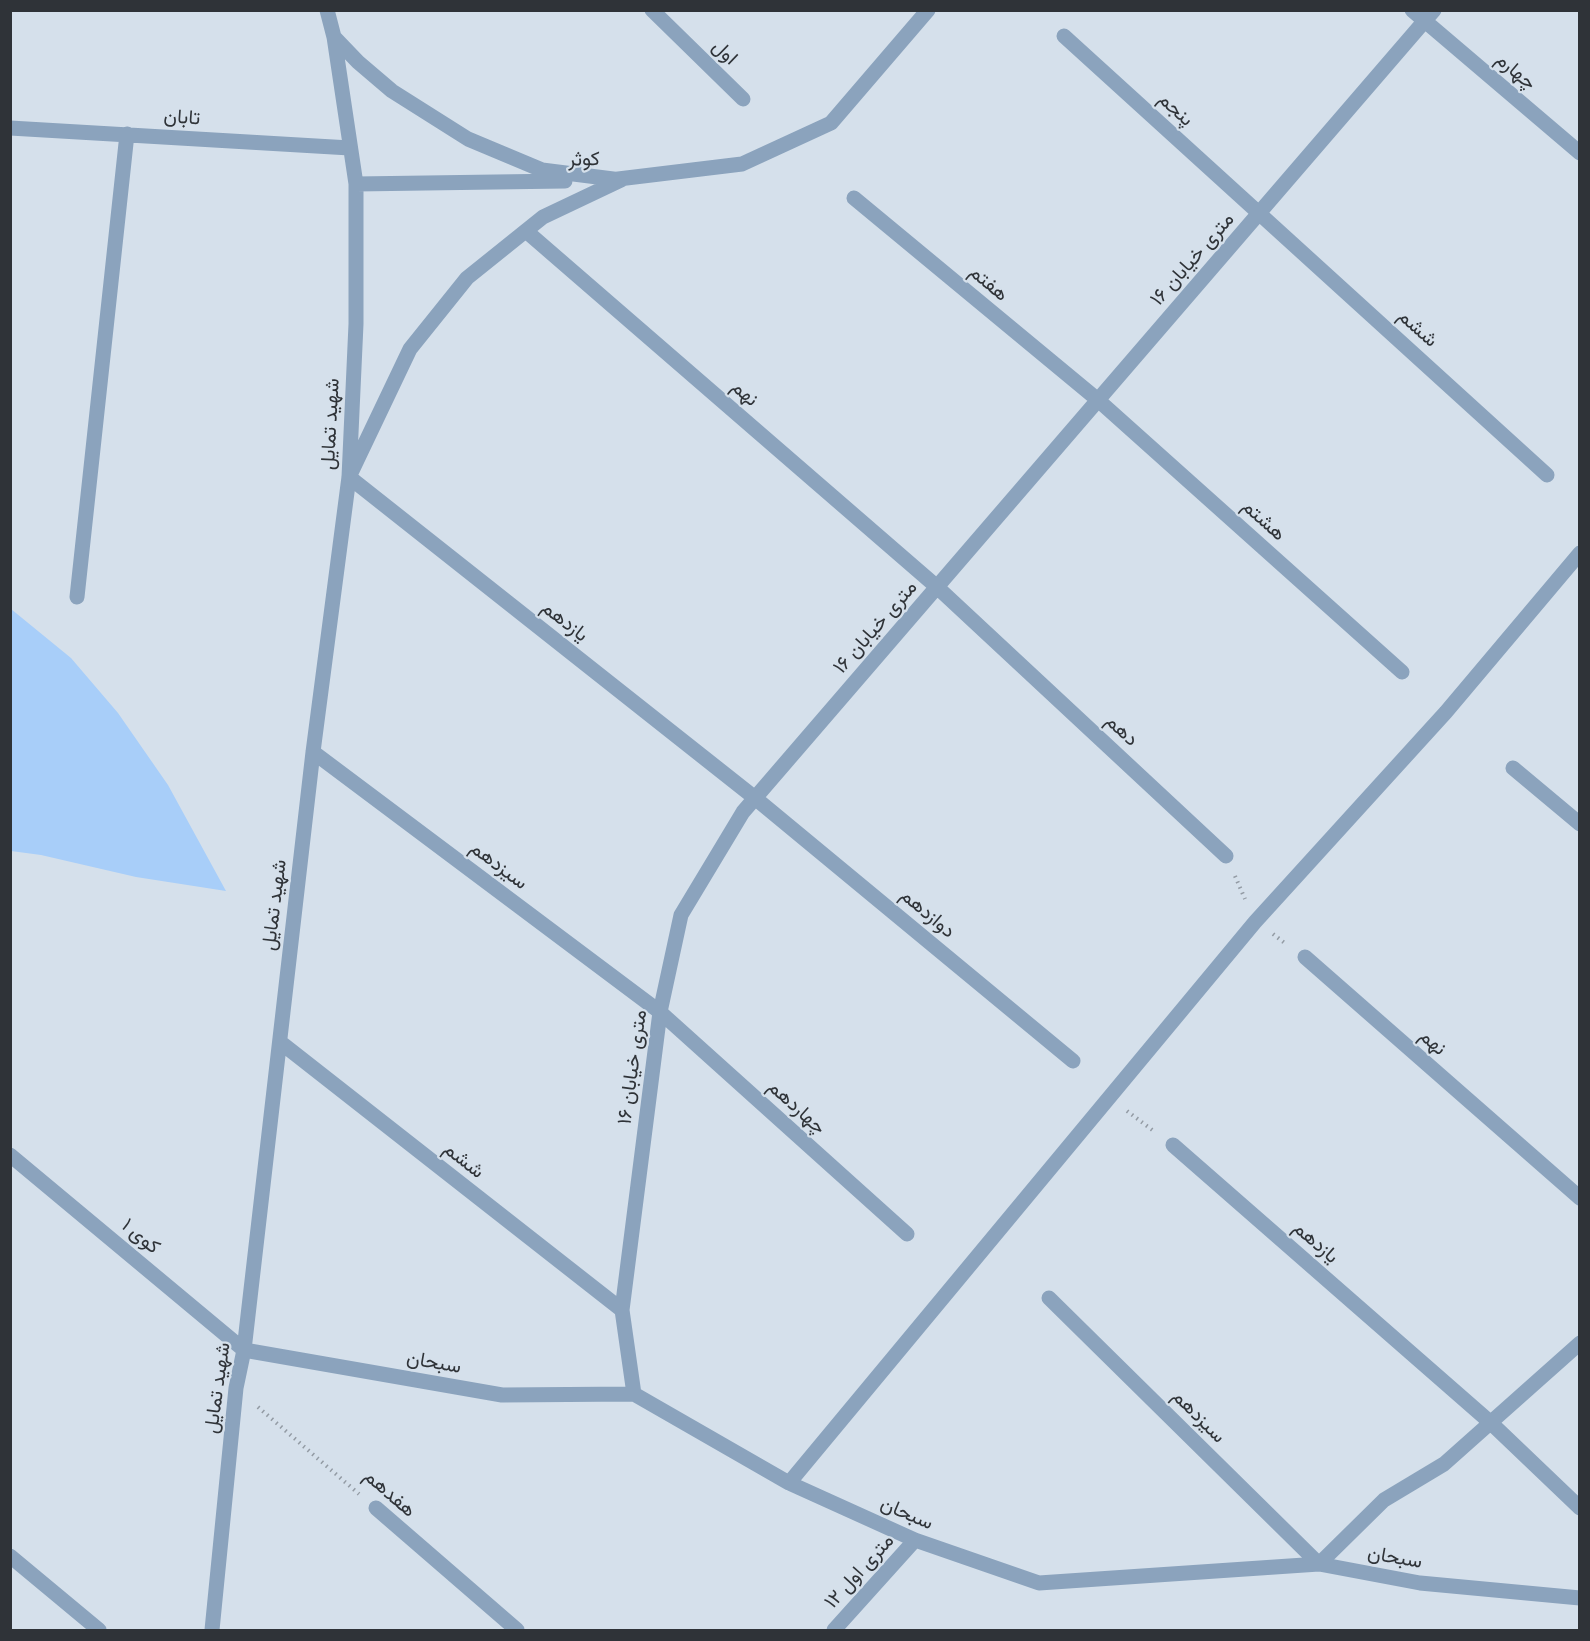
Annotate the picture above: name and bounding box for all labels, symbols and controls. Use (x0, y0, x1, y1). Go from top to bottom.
street label: اول (707, 34, 743, 70)
street label: چهارم (1491, 47, 1541, 95)
street label: پنجم (1153, 87, 1199, 131)
street label: تابان (163, 104, 201, 130)
street label: کوثر (568, 147, 600, 171)
street label: ۱۶ متری خیابان (1145, 207, 1239, 311)
street label: هفتم (965, 260, 1013, 306)
street label: ششم (1393, 304, 1443, 352)
street label: نهم (726, 375, 764, 411)
street label: شهید تمایل (316, 378, 344, 470)
street label: هشتم (1237, 494, 1291, 546)
street label: ۱۶ متری خیابان (828, 575, 922, 679)
street label: یازدهم (537, 595, 593, 647)
street label: دهم (1101, 709, 1143, 751)
street label: سیزدهم (465, 836, 533, 894)
street label: شهید تمایل (256, 858, 292, 952)
street label: دوازدهم (896, 883, 960, 943)
street label: ۱۶ متری خیابان (612, 1008, 652, 1126)
street label: نهم (1414, 1024, 1452, 1060)
street label: چهاردهم (763, 1075, 831, 1139)
street label: ششم (439, 1137, 489, 1183)
street label: کوی ۱ (117, 1213, 165, 1259)
street label: یازدهم (1288, 1216, 1344, 1268)
street label: شهید تمایل (199, 1341, 235, 1435)
street label: سبحان (405, 1345, 463, 1379)
street label: سیزدهم (1167, 1384, 1231, 1448)
street label: هفدهم (359, 1464, 421, 1522)
street label: سبحان (877, 1491, 937, 1535)
street label: ۱۲ متری اول (819, 1529, 899, 1613)
street label: سبحان (1366, 1540, 1424, 1574)

